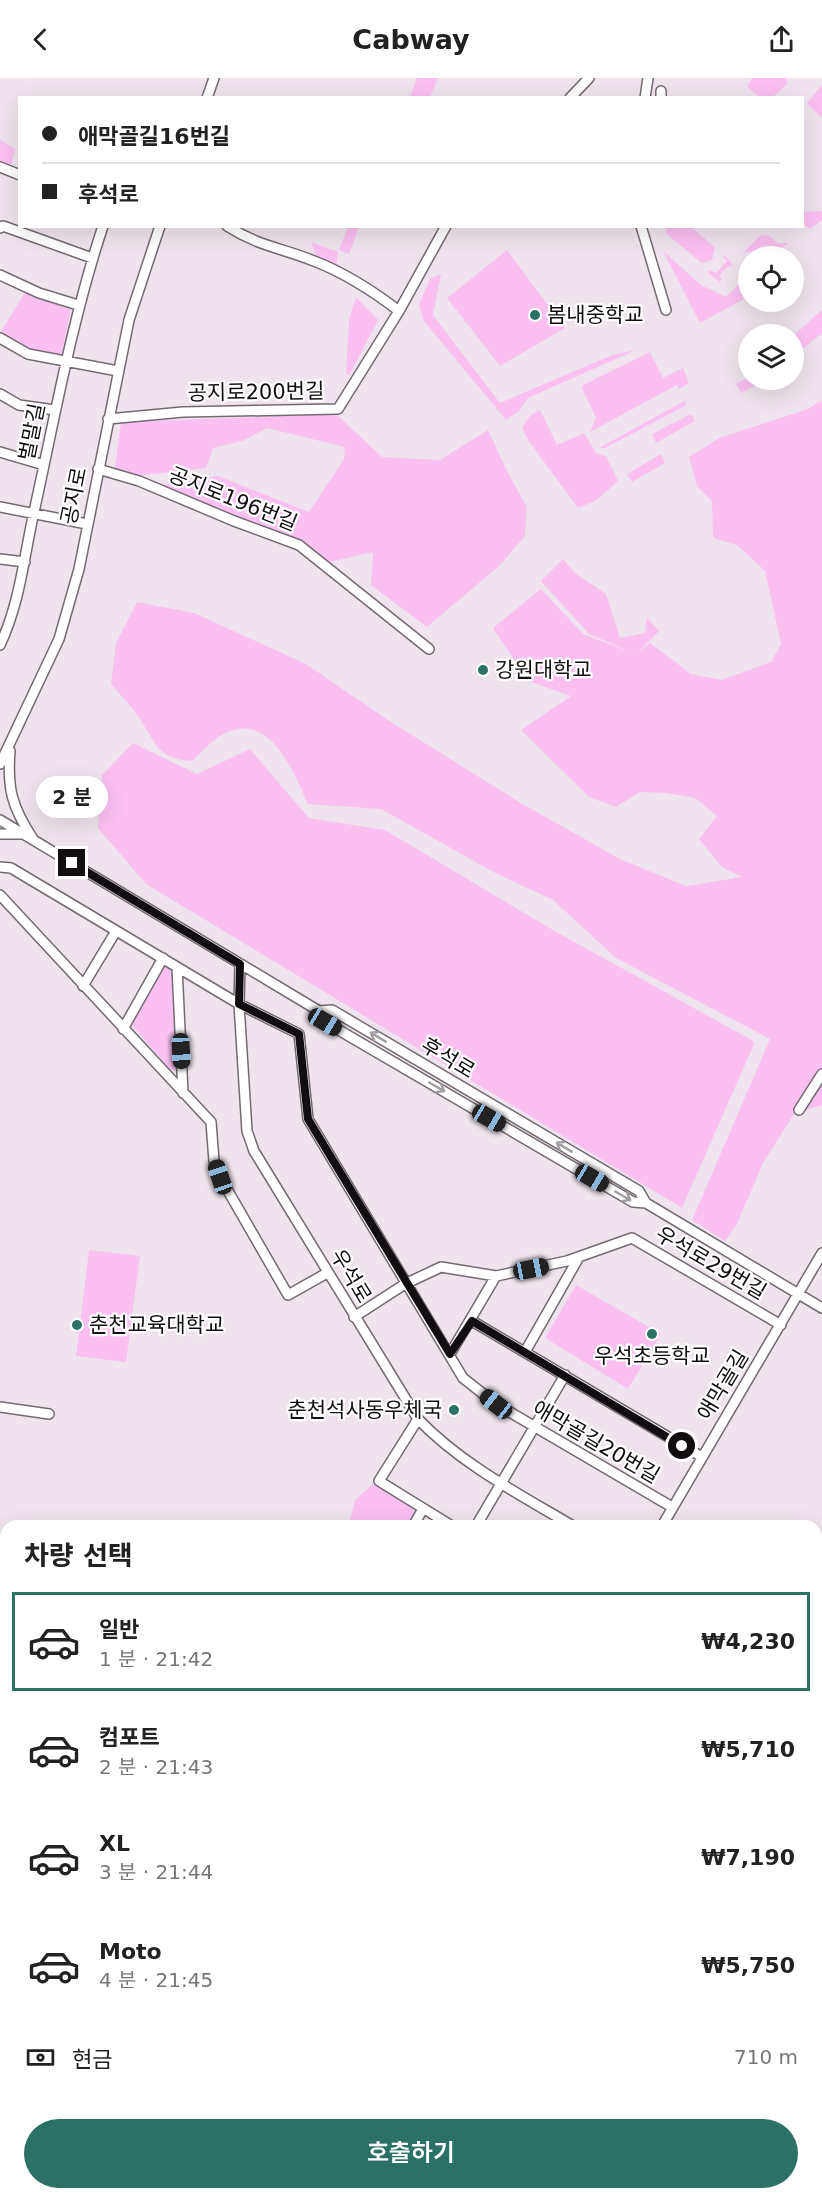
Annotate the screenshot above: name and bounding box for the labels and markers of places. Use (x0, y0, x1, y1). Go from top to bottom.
place label: 봄내중학교 (547, 303, 644, 327)
marker: 봄내중학교 (528, 308, 542, 322)
place label: 강원대학교 (495, 658, 592, 682)
marker: 강원대학교 (476, 663, 490, 677)
place label: 춘천교육대학교 (89, 1313, 224, 1337)
marker: 춘천교육대학교 (70, 1318, 84, 1332)
marker: 우석초등학교 (645, 1327, 659, 1341)
place label: 우석초등학교 (594, 1344, 710, 1368)
place label: 춘천석사동우체국 (287, 1398, 442, 1422)
marker: 춘천석사동우체국 (447, 1403, 461, 1417)

